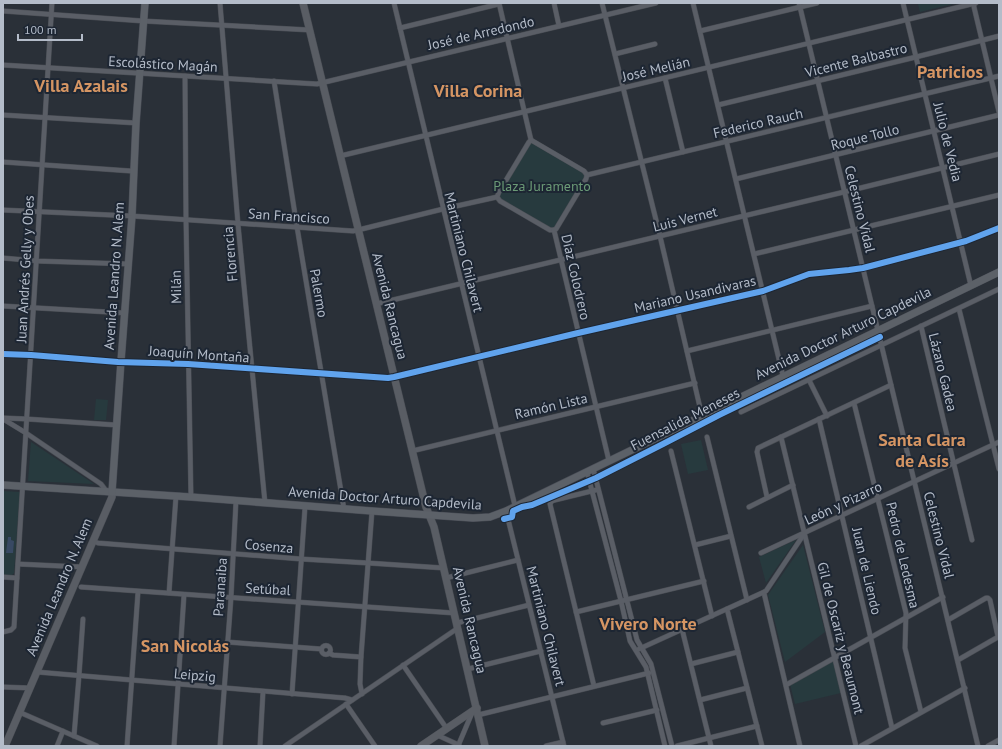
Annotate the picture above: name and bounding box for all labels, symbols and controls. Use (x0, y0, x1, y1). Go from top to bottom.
street label: José de Arredondo (425, 12, 536, 54)
scale bar (18, 16, 82, 42)
text: 100 m (24, 22, 57, 37)
street label: Vicente Balbastro (802, 39, 909, 82)
street label: Escolástico Magán (108, 52, 218, 76)
street label: José Melián (619, 52, 692, 86)
district label: Patricios (917, 60, 983, 83)
district label: Villa Azalais (33, 74, 128, 97)
district label: Villa Corina (433, 79, 522, 102)
street label: Julio de Vedia (929, 99, 967, 184)
street label: Federico Rauch (711, 104, 805, 142)
street label: Roque Tollo (829, 120, 901, 154)
street label: Celestino Vidal (841, 164, 879, 254)
park label: Plaza Juramento (493, 177, 591, 195)
street label: Martiniano Chilavert (440, 190, 488, 314)
street label: Juan Andrés Gelly y Obes (12, 195, 38, 344)
street label: Avenida Leandro N. Alem (100, 202, 128, 350)
street label: Luis Vernet (651, 202, 719, 236)
street label: San Francisco (248, 204, 330, 228)
street label: Florencia (219, 226, 241, 282)
street label: Díaz Colodrero (557, 232, 595, 322)
street label: Avenida Rancagua (368, 251, 412, 361)
street label: Palermo (306, 267, 332, 319)
street label: Milán (167, 270, 185, 304)
street label: Mariano Usandivaras (632, 271, 758, 317)
street label: Avenida Doctor Arturo Capdevila (752, 282, 934, 384)
street label: Lázaro Gadea (925, 331, 961, 413)
street label: Joaquín Montaña (147, 341, 250, 367)
street label: Fuensalida Meneses (627, 384, 743, 454)
street label: Ramón Lista (513, 389, 589, 423)
district label: Santa Clara de Asís (878, 428, 966, 472)
street label: León y Pizarro (801, 477, 885, 529)
street label: Avenida Doctor Arturo Capdevila (288, 482, 482, 514)
street label: Celestino Vidal (920, 490, 958, 580)
street label: Pedro de Ledesma (882, 500, 924, 610)
street label: Avenida Leandro N. Alem (22, 515, 96, 659)
street label: Juan de Liendo (848, 525, 886, 616)
street label: Cosenza (244, 535, 294, 557)
street label: Paranaiba (209, 557, 231, 617)
street label: Gil de Oscariz y Beaumont (813, 560, 869, 716)
street label: Martiniano Chilavert (522, 564, 570, 688)
street label: Avenida Rancagua (449, 565, 491, 675)
street label: Setúbal (245, 579, 291, 599)
district label: Vivero Norte (598, 612, 697, 635)
district label: San Nicolás (141, 634, 230, 657)
street label: Leipzig (173, 664, 217, 686)

